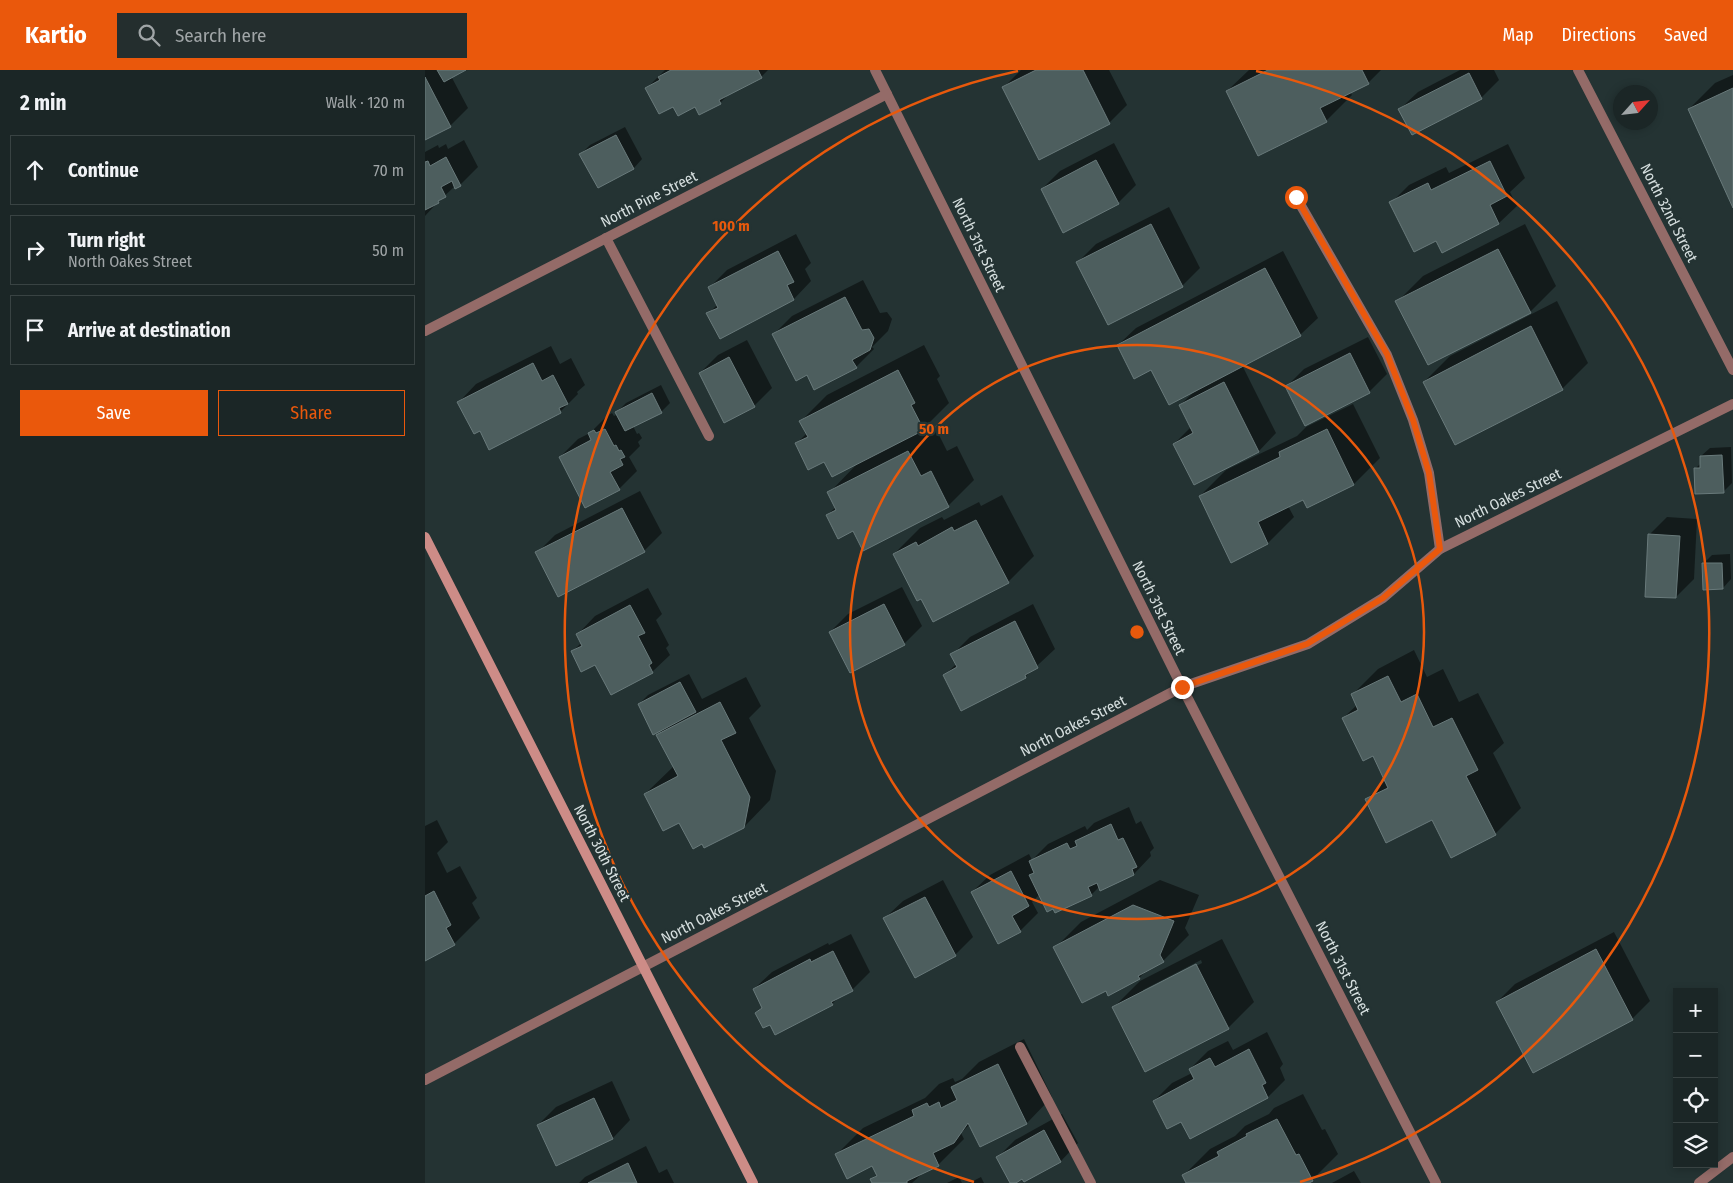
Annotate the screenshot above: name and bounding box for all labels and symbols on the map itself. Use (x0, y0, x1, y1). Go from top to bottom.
north arrow (1613, 85, 1658, 130)
street label: North 32nd Street (1636, 161, 1702, 265)
street label: North Pine Street (598, 167, 700, 231)
route start (1285, 186, 1308, 209)
street label: North 31st Street (948, 195, 1010, 295)
text: 100 m (712, 217, 750, 235)
text: 50 m (919, 420, 949, 438)
street label: North Oakes Street (1452, 464, 1564, 532)
street label: North 31st Street (1128, 558, 1190, 658)
centre of rings (1128, 623, 1146, 641)
route end (1171, 676, 1194, 699)
street label: North Oakes Street (1017, 692, 1129, 760)
street label: North 30th Street (570, 802, 634, 905)
street label: North Oakes Street (658, 879, 770, 947)
street label: North 31st Street (1312, 918, 1374, 1018)

